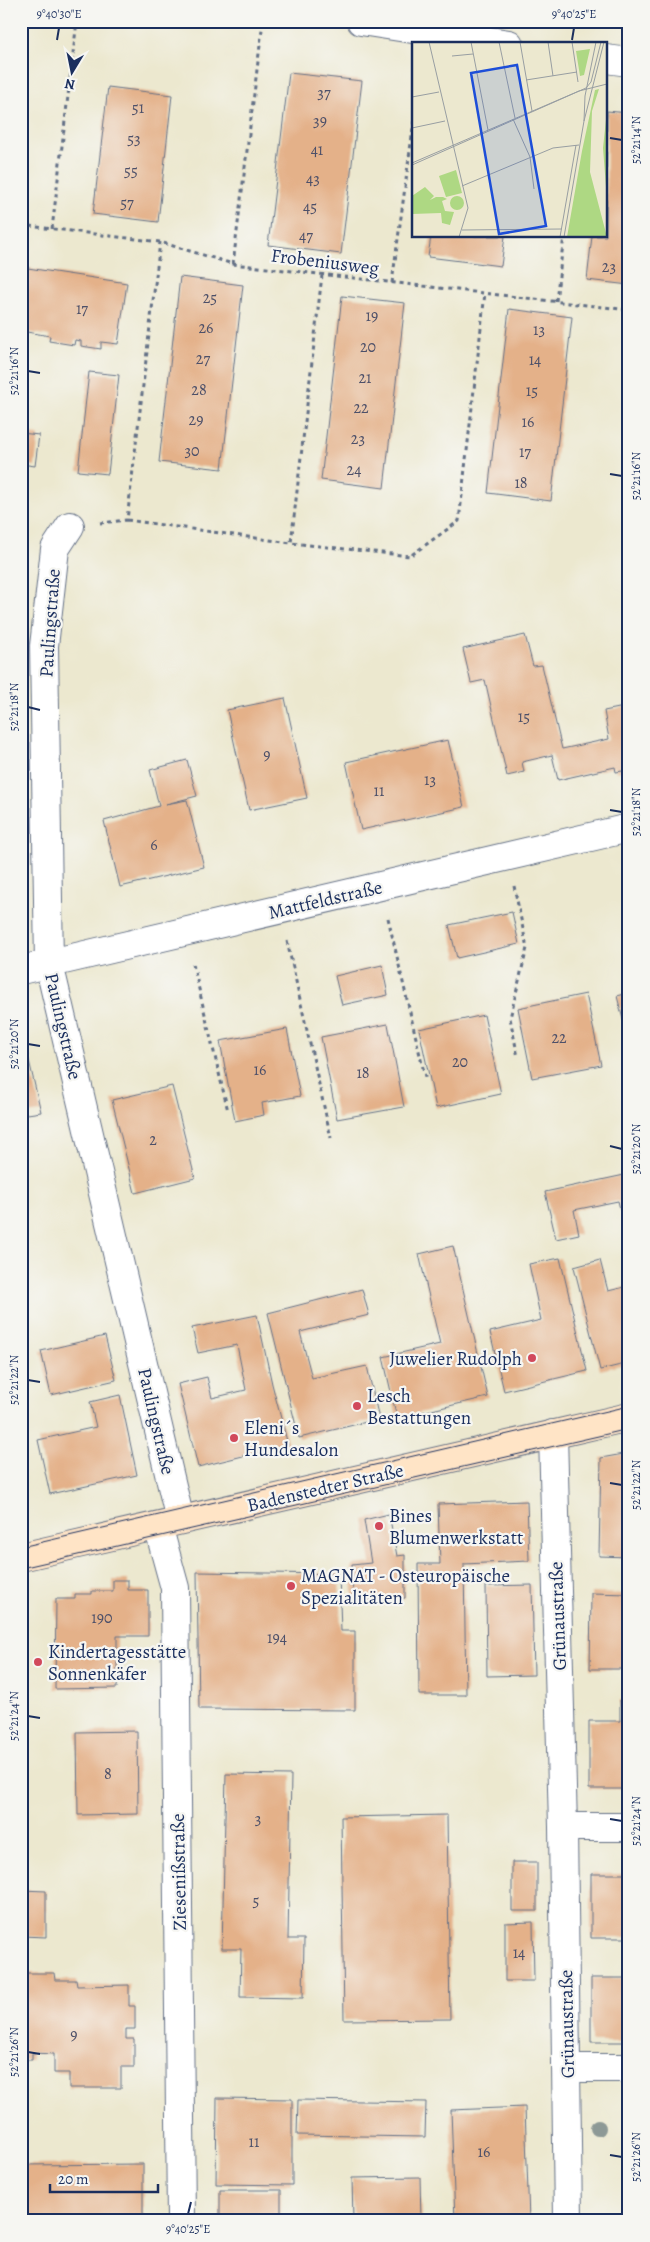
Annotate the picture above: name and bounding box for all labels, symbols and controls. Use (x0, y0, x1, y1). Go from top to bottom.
text: 9°40'30"E (36, 6, 82, 22)
text: 9°40'25"E (552, 6, 596, 22)
inset map (412, 42, 608, 238)
north arrow (48, 48, 98, 98)
text: N (63, 74, 77, 95)
house number: 37 (317, 82, 331, 104)
house number: 51 (132, 97, 145, 119)
house number: 39 (313, 110, 327, 132)
text: 52°21'14"N (628, 116, 644, 164)
house number: 53 (127, 128, 141, 150)
house number: 41 (311, 139, 324, 161)
house number: 55 (124, 160, 138, 182)
house number: 43 (306, 168, 320, 190)
house number: 57 (120, 192, 134, 214)
house number: 45 (303, 196, 317, 218)
house number: 47 (299, 225, 313, 247)
street label: Frobeniusweg (269, 242, 381, 282)
house number: 23 (602, 256, 616, 278)
house number: 25 (203, 287, 217, 309)
house number: 17 (76, 298, 88, 320)
house number: 19 (366, 305, 378, 327)
house number: 26 (199, 317, 214, 339)
house number: 13 (533, 319, 545, 341)
house number: 20 (360, 336, 376, 358)
text: 52°21'16"N (6, 347, 22, 395)
house number: 27 (196, 348, 210, 370)
house number: 14 (529, 349, 541, 371)
house number: 21 (358, 367, 372, 389)
house number: 28 (191, 379, 207, 401)
house number: 15 (526, 380, 538, 402)
house number: 22 (353, 397, 369, 419)
house number: 29 (189, 409, 203, 431)
house number: 16 (522, 411, 534, 433)
house number: 23 (351, 428, 365, 450)
house number: 30 (184, 440, 200, 462)
house number: 17 (519, 441, 531, 463)
text: 52°21'16"N (628, 452, 644, 500)
house number: 24 (347, 459, 361, 481)
house number: 18 (514, 472, 528, 494)
street label: Paulingstraße (33, 568, 67, 678)
text: 52°21'18"N (6, 682, 22, 731)
house number: 15 (518, 706, 530, 728)
house number: 9 (263, 744, 271, 766)
house number: 13 (424, 769, 436, 791)
house number: 11 (374, 780, 385, 802)
text: 52°21'18"N (628, 787, 644, 836)
house number: 6 (150, 834, 158, 856)
street label: Mattfeldstraße (266, 874, 385, 926)
street label: Paulingstraße (38, 970, 88, 1082)
text: 52°21'20"N (6, 1018, 22, 1069)
house number: 22 (551, 1027, 567, 1049)
house number: 20 (452, 1051, 468, 1073)
house number: 16 (254, 1059, 266, 1081)
house number: 18 (356, 1062, 370, 1084)
text: 52°21'20"N (628, 1123, 644, 1174)
house number: 2 (149, 1129, 157, 1151)
place label: Juwelier Rudolph (389, 1346, 522, 1372)
marker: Juwelier Rudolph (526, 1352, 538, 1364)
text: 52°21'22"N (6, 1355, 22, 1405)
street label: Paulingstraße (131, 1365, 181, 1477)
place label: Lesch Bestattungen (367, 1383, 471, 1431)
marker: Lesch Bestattungen (351, 1400, 363, 1412)
place label: Eleni´s Hundesalon (244, 1415, 339, 1463)
marker: Eleni´s Hundesalon (228, 1432, 240, 1444)
street label: Badenstedter Straße (244, 1457, 406, 1519)
text: 52°21'22"N (628, 1460, 644, 1510)
place label: Bines Blumenwerkstatt (389, 1503, 523, 1551)
marker: Bines Blumenwerkstatt (373, 1520, 385, 1532)
street label: Grünaustraße (543, 1561, 573, 1671)
place label: MAGNAT - Osteuropäische Spezialitäten (301, 1563, 510, 1611)
marker: MAGNAT - Osteuropäische Spezialitäten (285, 1580, 297, 1592)
house number: 190 (91, 1607, 113, 1629)
house number: 194 (267, 1627, 287, 1649)
place label: Kindertagesstätte Sonnenkäfer (48, 1639, 186, 1687)
marker: Kindertagesstätte Sonnenkäfer (32, 1656, 44, 1668)
text: 52°21'24"N (6, 1691, 22, 1741)
house number: 8 (104, 1763, 112, 1785)
text: 52°21'24"N (628, 1796, 644, 1846)
house number: 3 (255, 1808, 261, 1830)
street label: Ziesenißstraße (165, 1813, 193, 1931)
house number: 5 (253, 1890, 260, 1912)
house number: 14 (513, 1942, 525, 1964)
street label: Grünaustraße (553, 1969, 581, 2079)
house number: 9 (70, 2024, 78, 2046)
text: 52°21'26"N (6, 2027, 22, 2077)
house number: 11 (249, 2131, 260, 2153)
text: 52°21'26"N (628, 2132, 644, 2182)
house number: 16 (478, 2141, 490, 2163)
scale bar (50, 2162, 158, 2194)
text: 20 m (58, 2169, 89, 2189)
text: 9°40'25"E (166, 2221, 210, 2237)

